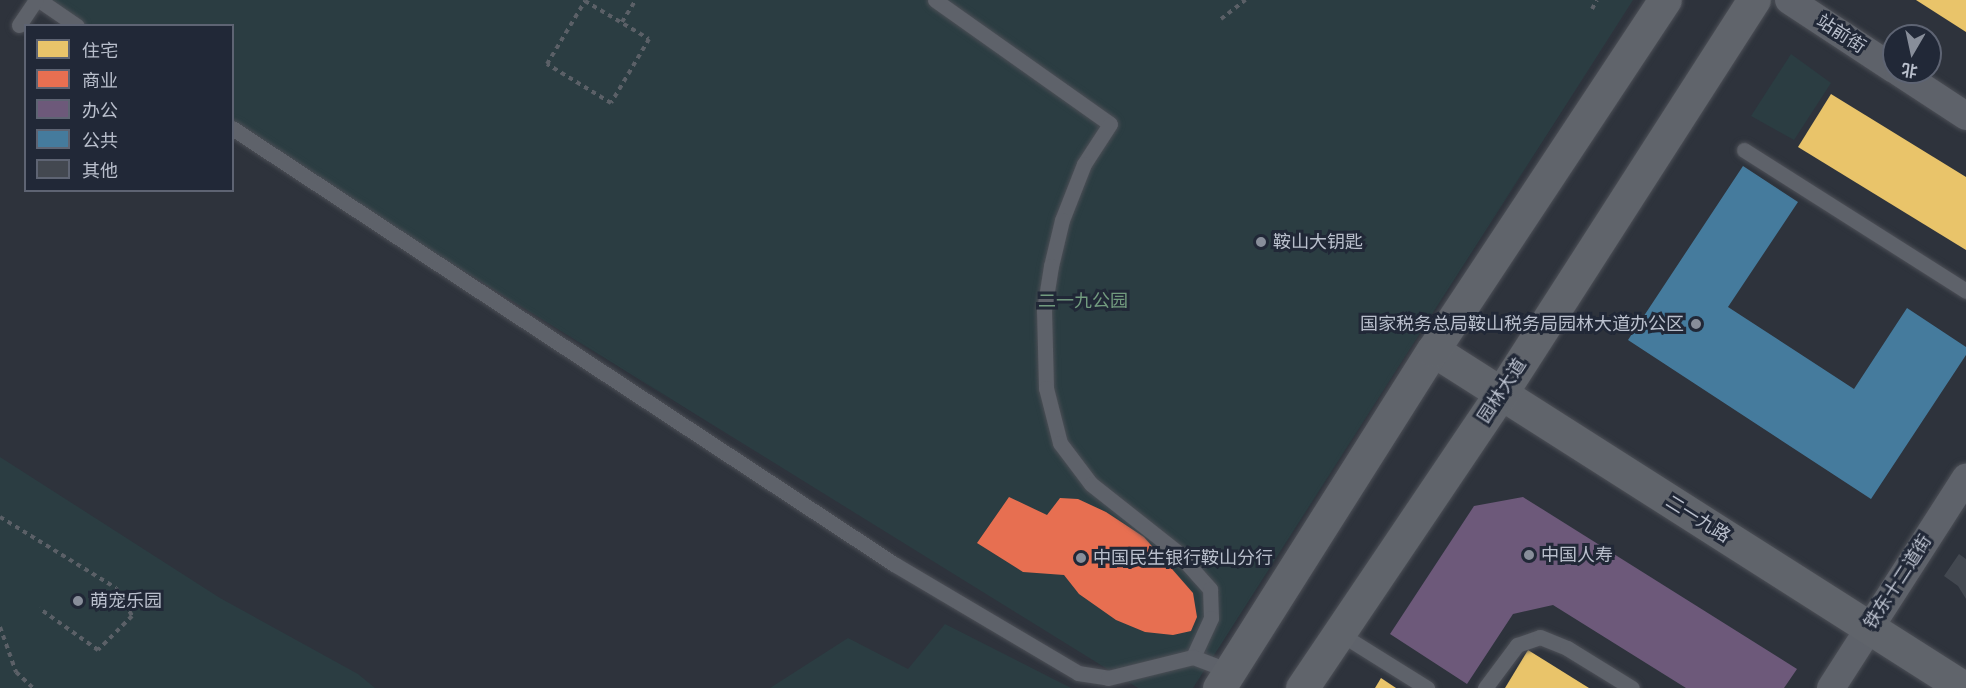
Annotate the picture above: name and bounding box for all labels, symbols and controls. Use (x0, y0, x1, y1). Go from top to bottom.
street label: 站前街 (1812, 10, 1870, 58)
legend (24, 24, 234, 192)
north arrow (1882, 24, 1942, 84)
text: 住宅 (82, 40, 118, 62)
text: 北 (1900, 60, 1919, 81)
text: 商业 (82, 70, 118, 92)
text: 办公 (82, 100, 118, 122)
text: 公共 (82, 130, 118, 152)
text: 其他 (82, 160, 118, 182)
place label: 鞍山大钥匙 (1273, 231, 1363, 253)
marker: 鞍山大钥匙 (1254, 235, 1268, 249)
park label: 二一九公园 (1038, 290, 1128, 312)
place label: 国家税务总局鞍山税务局园林大道办公区 (1360, 313, 1684, 335)
marker: 国家税务总局鞍山税务局园林大道办公区 (1689, 317, 1703, 331)
street label: 园林大道 (1473, 355, 1531, 427)
street label: 二一九路 (1662, 491, 1734, 547)
street label: 铁东十二道街 (1860, 531, 1936, 633)
place label: 中国人寿 (1541, 544, 1613, 566)
place label: 中国民生银行鞍山分行 (1093, 547, 1273, 569)
marker: 中国人寿 (1522, 548, 1536, 562)
marker: 中国民生银行鞍山分行 (1074, 551, 1088, 565)
place label: 萌宠乐园 (90, 590, 162, 612)
marker: 萌宠乐园 (71, 594, 85, 608)

